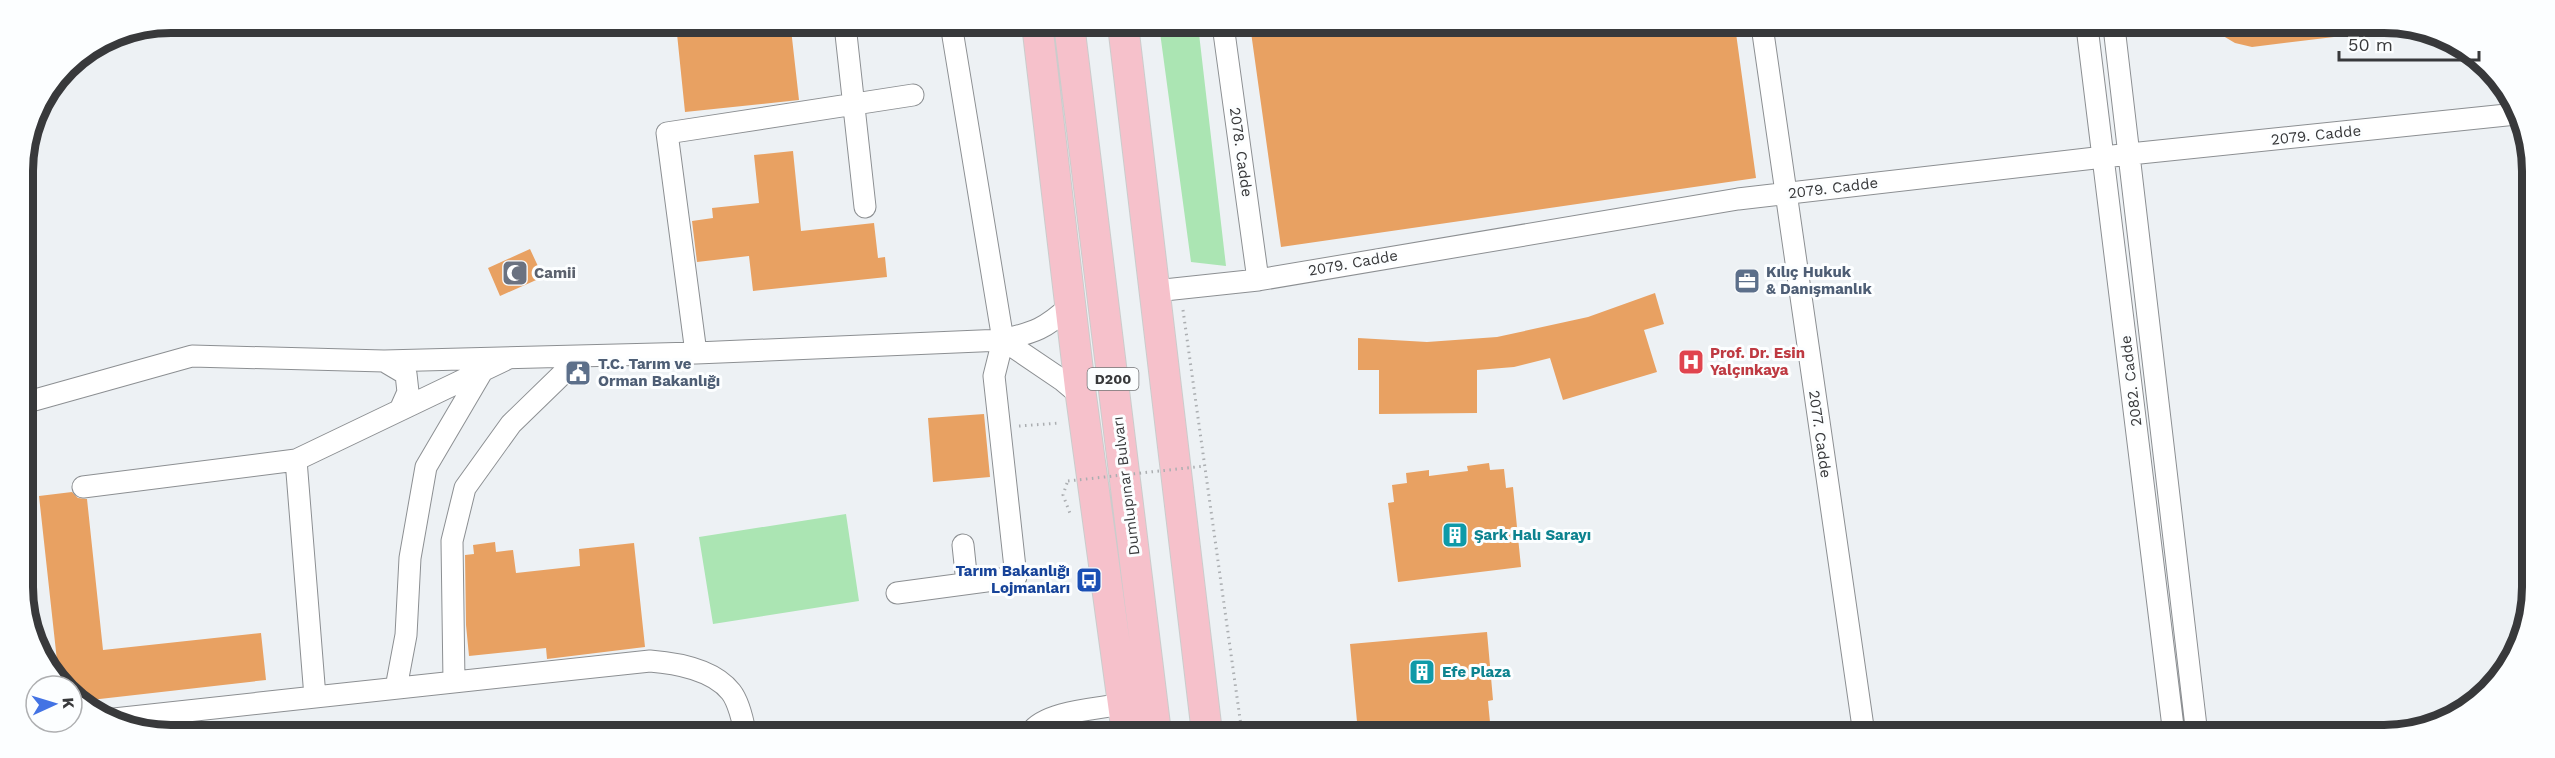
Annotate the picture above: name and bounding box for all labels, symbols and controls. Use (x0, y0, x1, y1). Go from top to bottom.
scale bar (2339, 24, 2478, 62)
text: 50 m (2348, 34, 2393, 55)
street label: 2078. Cadde (1226, 106, 1256, 198)
street label: 2079. Cadde (2270, 121, 2362, 149)
street label: 2079. Cadde (1787, 174, 1879, 202)
street label: 2079. Cadde (1307, 246, 1399, 280)
mosque icon: Camii (500, 258, 530, 288)
place label: Kılıç Hukuk & Danışmanlık (1766, 263, 1872, 298)
place label: Camii (534, 264, 576, 282)
office icon: Kılıç Hukuk & Danışmanlık (1732, 266, 1762, 296)
street label: 2082. Cadde (2116, 335, 2146, 427)
place label: Prof. Dr. Esin Yalçınkaya (1710, 344, 1805, 379)
hospital icon: Prof. Dr. Esin Yalçınkaya (1676, 347, 1706, 377)
place label: T.C. Tarım ve Orman Bakanlığı (598, 355, 720, 390)
public building icon: T.C. Tarım ve Orman Bakanlığı (563, 358, 593, 388)
road number: D200 (1088, 368, 1138, 390)
street label: 2077. Cadde (1805, 389, 1835, 479)
street label: Dumlupınar Bulvarı (1109, 416, 1143, 556)
building icon: Şark Halı Sarayı (1440, 520, 1470, 550)
place label: Şark Halı Sarayı (1474, 526, 1591, 544)
place label: Tarım Bakanlığı Lojmanları (955, 562, 1070, 597)
bus stop icon: Tarım Bakanlığı Lojmanları (1074, 565, 1104, 595)
building icon: Efe Plaza (1407, 657, 1437, 687)
place label: Efe Plaza (1442, 663, 1511, 681)
north arrow (24, 674, 84, 734)
text: K (59, 697, 78, 709)

